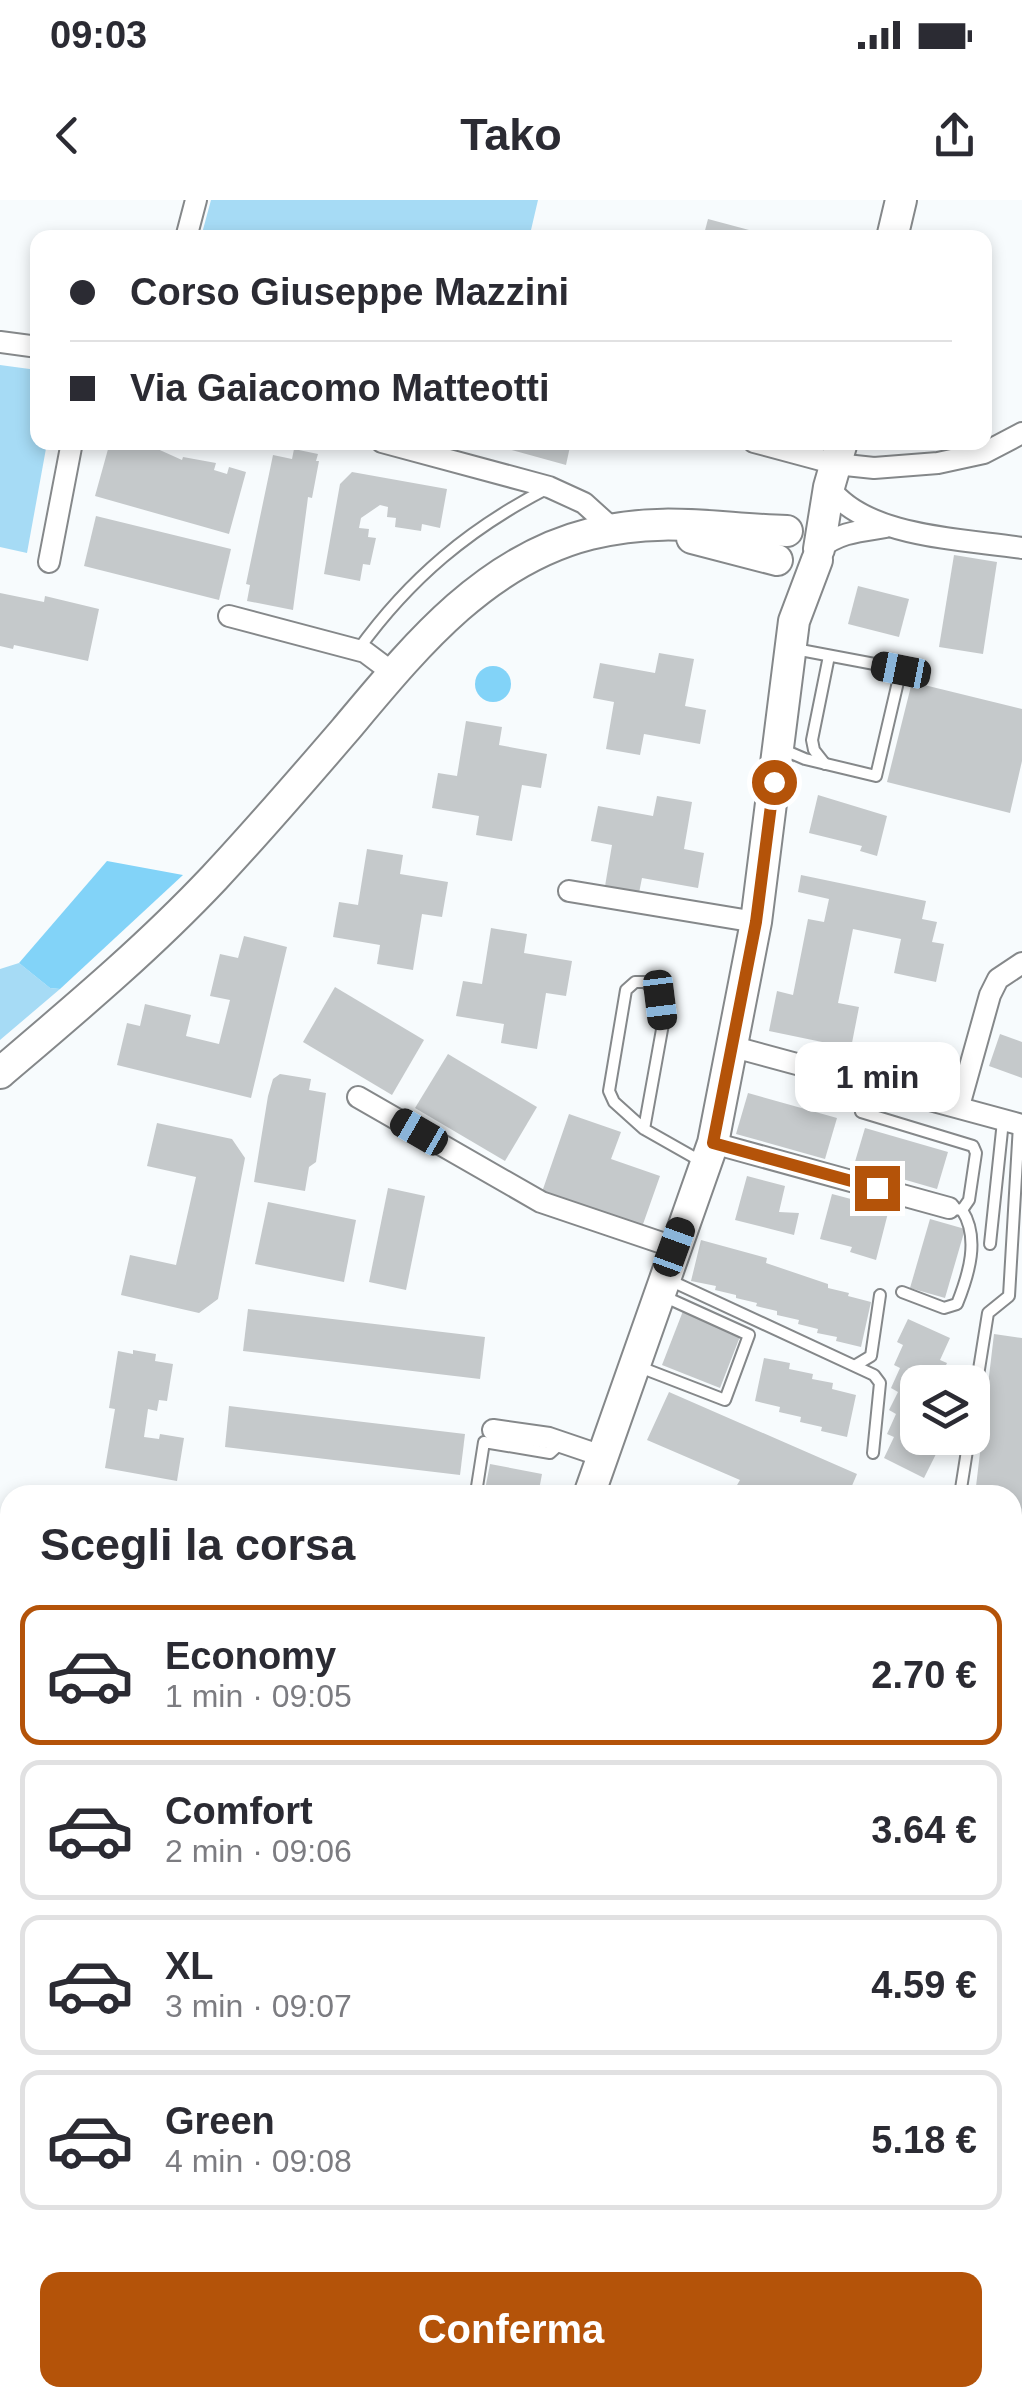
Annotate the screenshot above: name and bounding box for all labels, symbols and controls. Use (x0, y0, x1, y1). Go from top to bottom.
text: 09:03 (50, 14, 147, 56)
icon: back (40, 108, 95, 163)
icon: share (927, 108, 982, 163)
text: Tako (460, 109, 562, 160)
text: Corso Giuseppe Mazzini (130, 271, 569, 313)
text: Via Gaiacomo Matteotti (130, 367, 550, 409)
car (869, 650, 933, 690)
route start (752, 760, 797, 805)
car (641, 968, 679, 1032)
callout: 1 min (794, 1043, 960, 1113)
text: 1 min (836, 1059, 919, 1095)
car (386, 1104, 452, 1160)
route end (855, 1166, 900, 1211)
car (650, 1214, 698, 1280)
map controls (900, 1365, 990, 1455)
button: layers (900, 1365, 990, 1455)
text: Scegli la corsa (40, 1519, 355, 1570)
icon: car (45, 1630, 135, 1720)
text: Economy (165, 1635, 336, 1677)
text: 2.70 € (871, 1654, 977, 1696)
text: 1 min · 09:05 (165, 1678, 352, 1714)
icon: car (45, 1785, 135, 1875)
text: Comfort (165, 1790, 313, 1832)
text: 3.64 € (871, 1809, 977, 1851)
text: 2 min · 09:06 (165, 1833, 352, 1869)
icon: car (45, 1940, 135, 2030)
text: XL (165, 1945, 214, 1987)
text: 4.59 € (871, 1964, 977, 2006)
text: 3 min · 09:07 (165, 1988, 352, 2024)
icon: car (45, 2095, 135, 2185)
text: Green (165, 2100, 275, 2142)
text: 5.18 € (871, 2119, 977, 2161)
text: 4 min · 09:08 (165, 2143, 352, 2179)
button: Conferma (40, 2272, 982, 2387)

